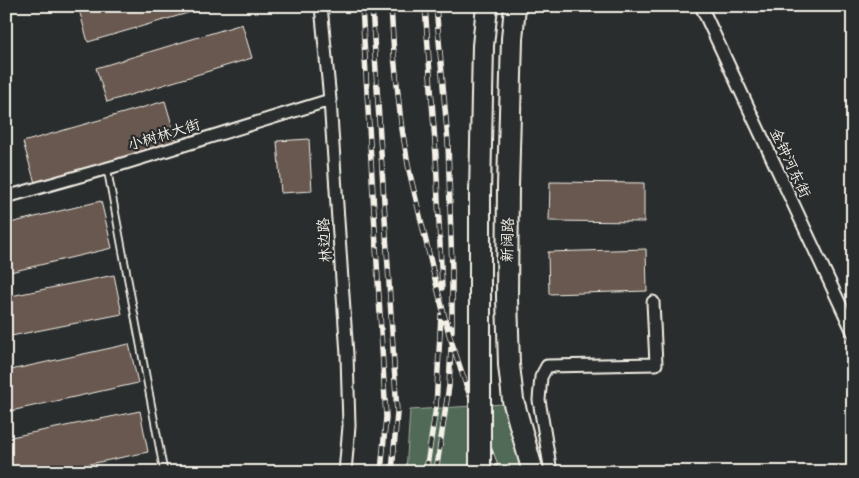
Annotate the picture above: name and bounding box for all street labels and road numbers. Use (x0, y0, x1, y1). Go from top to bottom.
street label: 小树林大街 (125, 115, 203, 155)
street label: 金钟河东街 (766, 125, 814, 201)
street label: 林边路 (314, 217, 336, 263)
street label: 新阔路 (498, 217, 518, 263)

